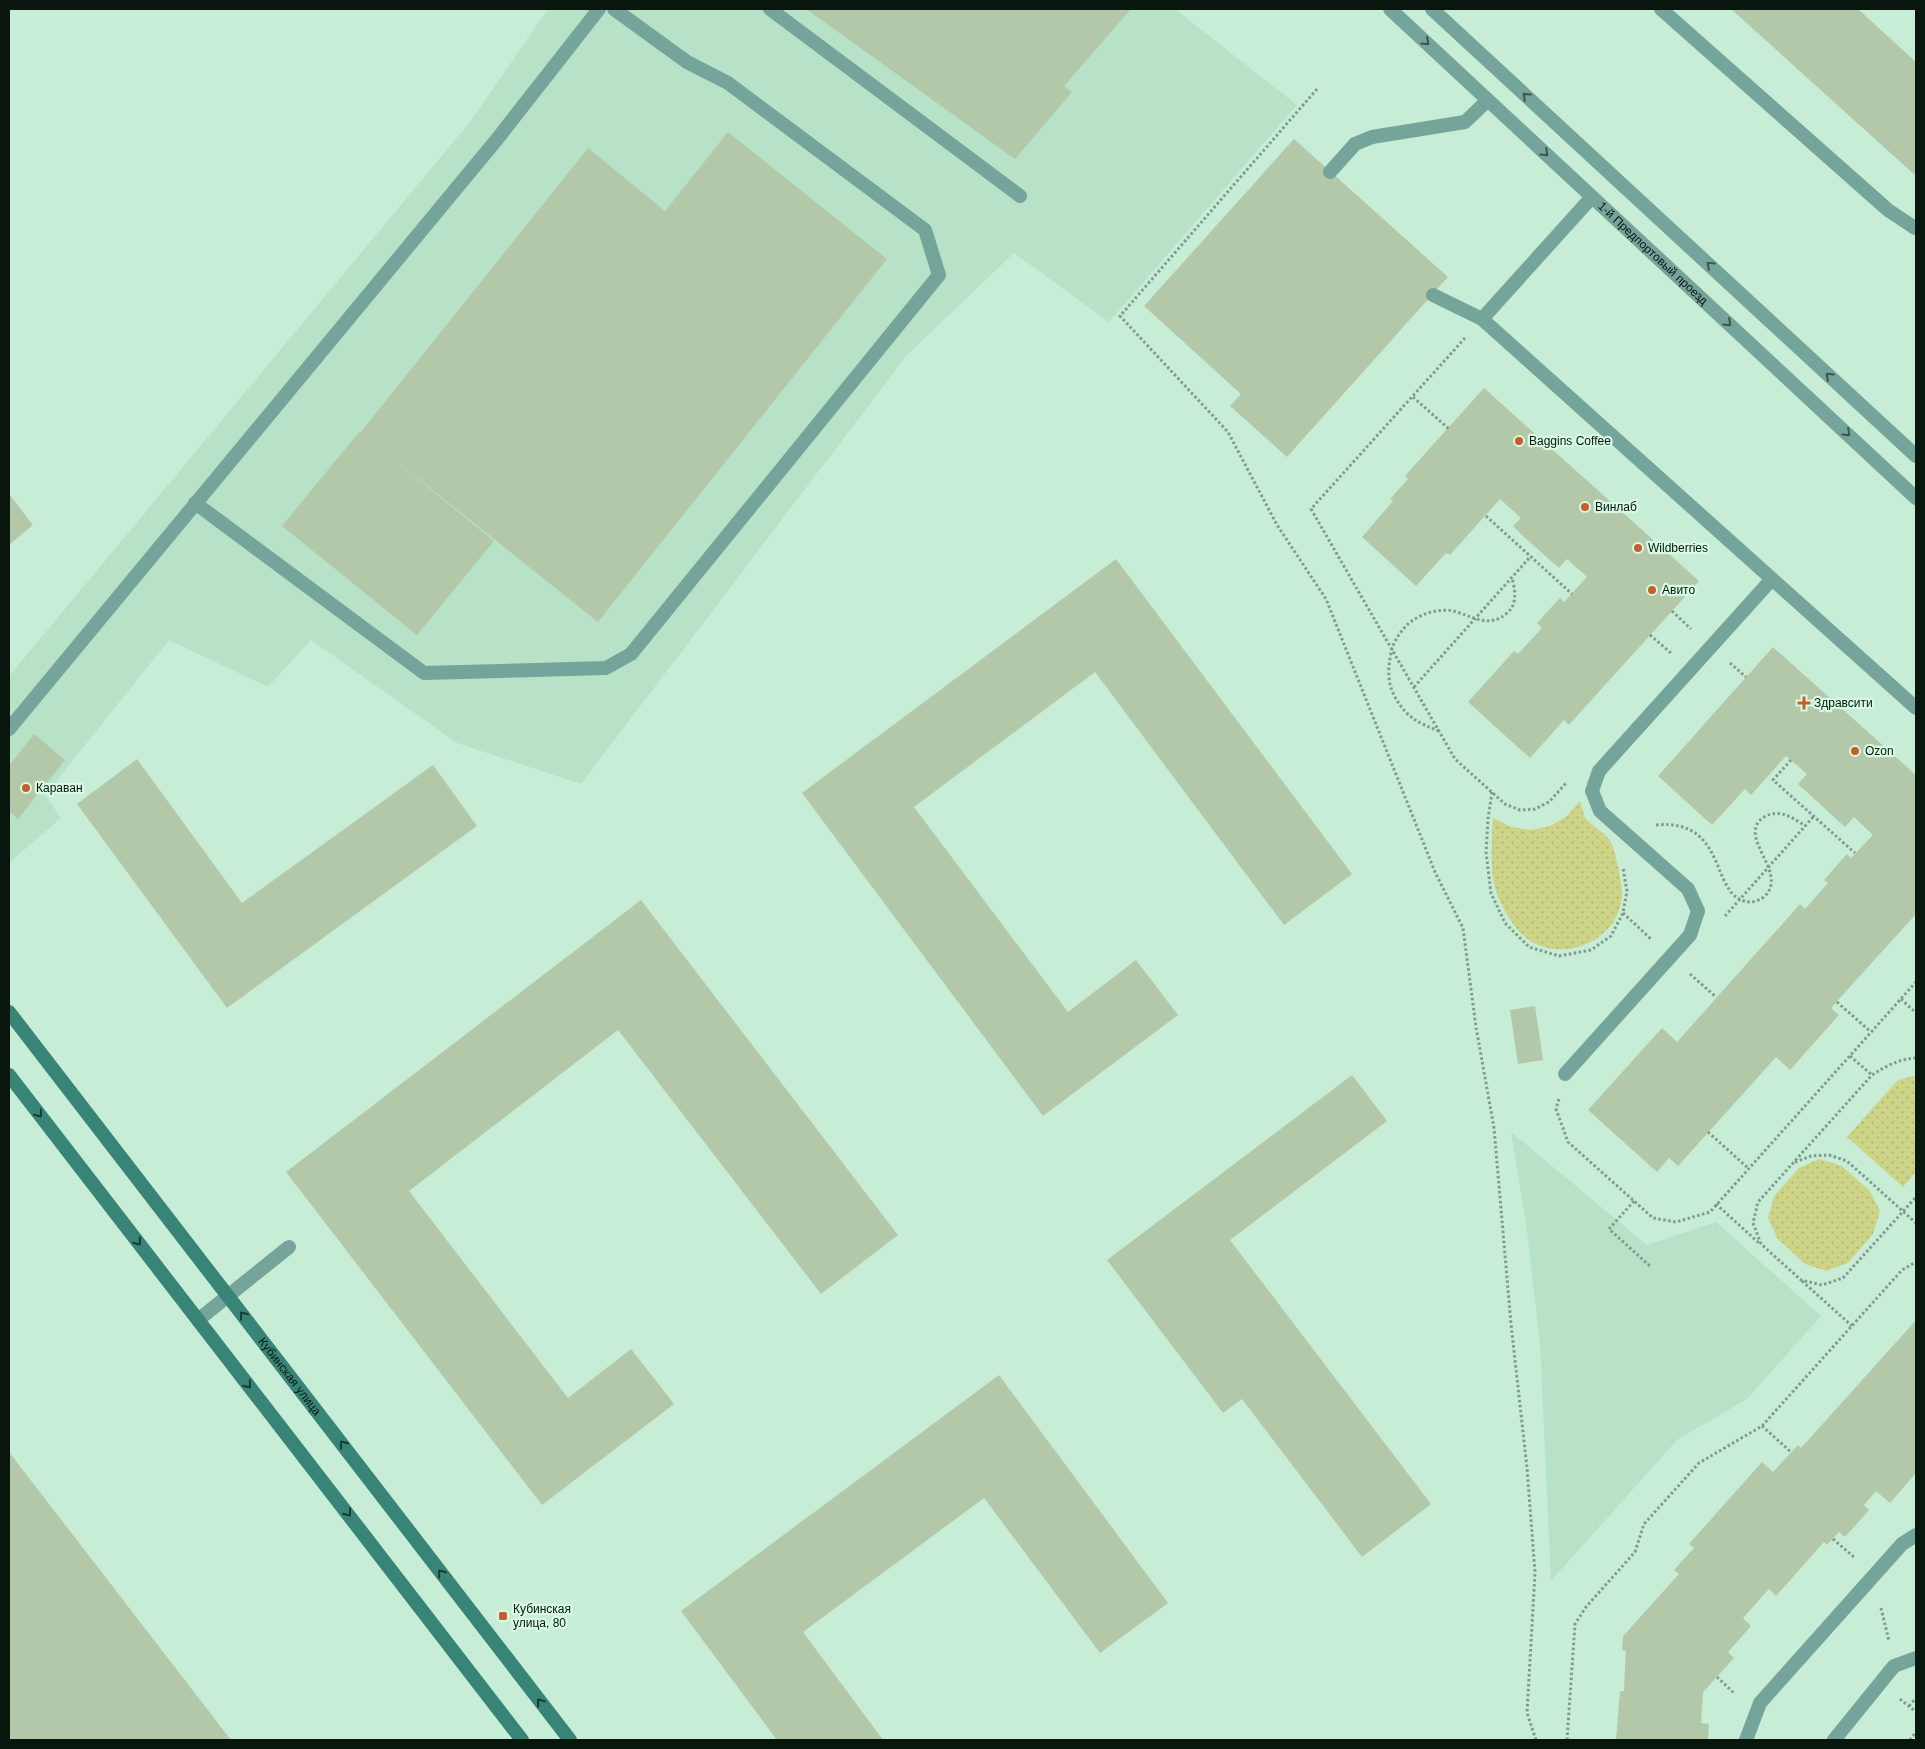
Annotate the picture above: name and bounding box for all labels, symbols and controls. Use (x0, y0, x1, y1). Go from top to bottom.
one-way arrow (1420, 36, 1429, 45)
one-way arrow (1523, 93, 1532, 102)
one-way arrow (1539, 147, 1548, 156)
street label: 1-й Предпортовый проезд (1595, 199, 1711, 308)
one-way arrow (1706, 262, 1715, 271)
one-way arrow (1723, 317, 1732, 326)
one-way arrow (1826, 373, 1835, 382)
one-way arrow (1842, 427, 1851, 436)
place label: Baggins Coffee (1529, 434, 1611, 448)
marker: Baggins Coffee (1513, 435, 1525, 447)
place label: Винлаб (1595, 500, 1637, 514)
marker: Винлаб (1579, 501, 1591, 513)
place label: Wildberries (1648, 541, 1708, 555)
marker: Wildberries (1632, 542, 1644, 554)
place label: Авито (1662, 583, 1695, 597)
marker: Авито (1646, 584, 1658, 596)
place label: Здравсити (1814, 696, 1873, 710)
marker: Здравсити (1798, 697, 1810, 709)
place label: Ozon (1865, 744, 1894, 758)
marker: Ozon (1849, 745, 1861, 757)
place label: Караван (36, 781, 83, 795)
marker: Караван (20, 782, 32, 794)
one-way arrow (33, 1108, 41, 1117)
one-way arrow (132, 1236, 140, 1245)
one-way arrow (240, 1312, 249, 1321)
street label: Кубинская улица (255, 1335, 324, 1418)
one-way arrow (242, 1379, 251, 1389)
one-way arrow (340, 1441, 348, 1450)
one-way arrow (342, 1507, 350, 1516)
one-way arrow (439, 1570, 447, 1579)
place label: Кубинская улица, 80 (513, 1602, 571, 1630)
marker: Кубинская улица, 80 (497, 1610, 509, 1622)
one-way arrow (538, 1699, 546, 1708)

